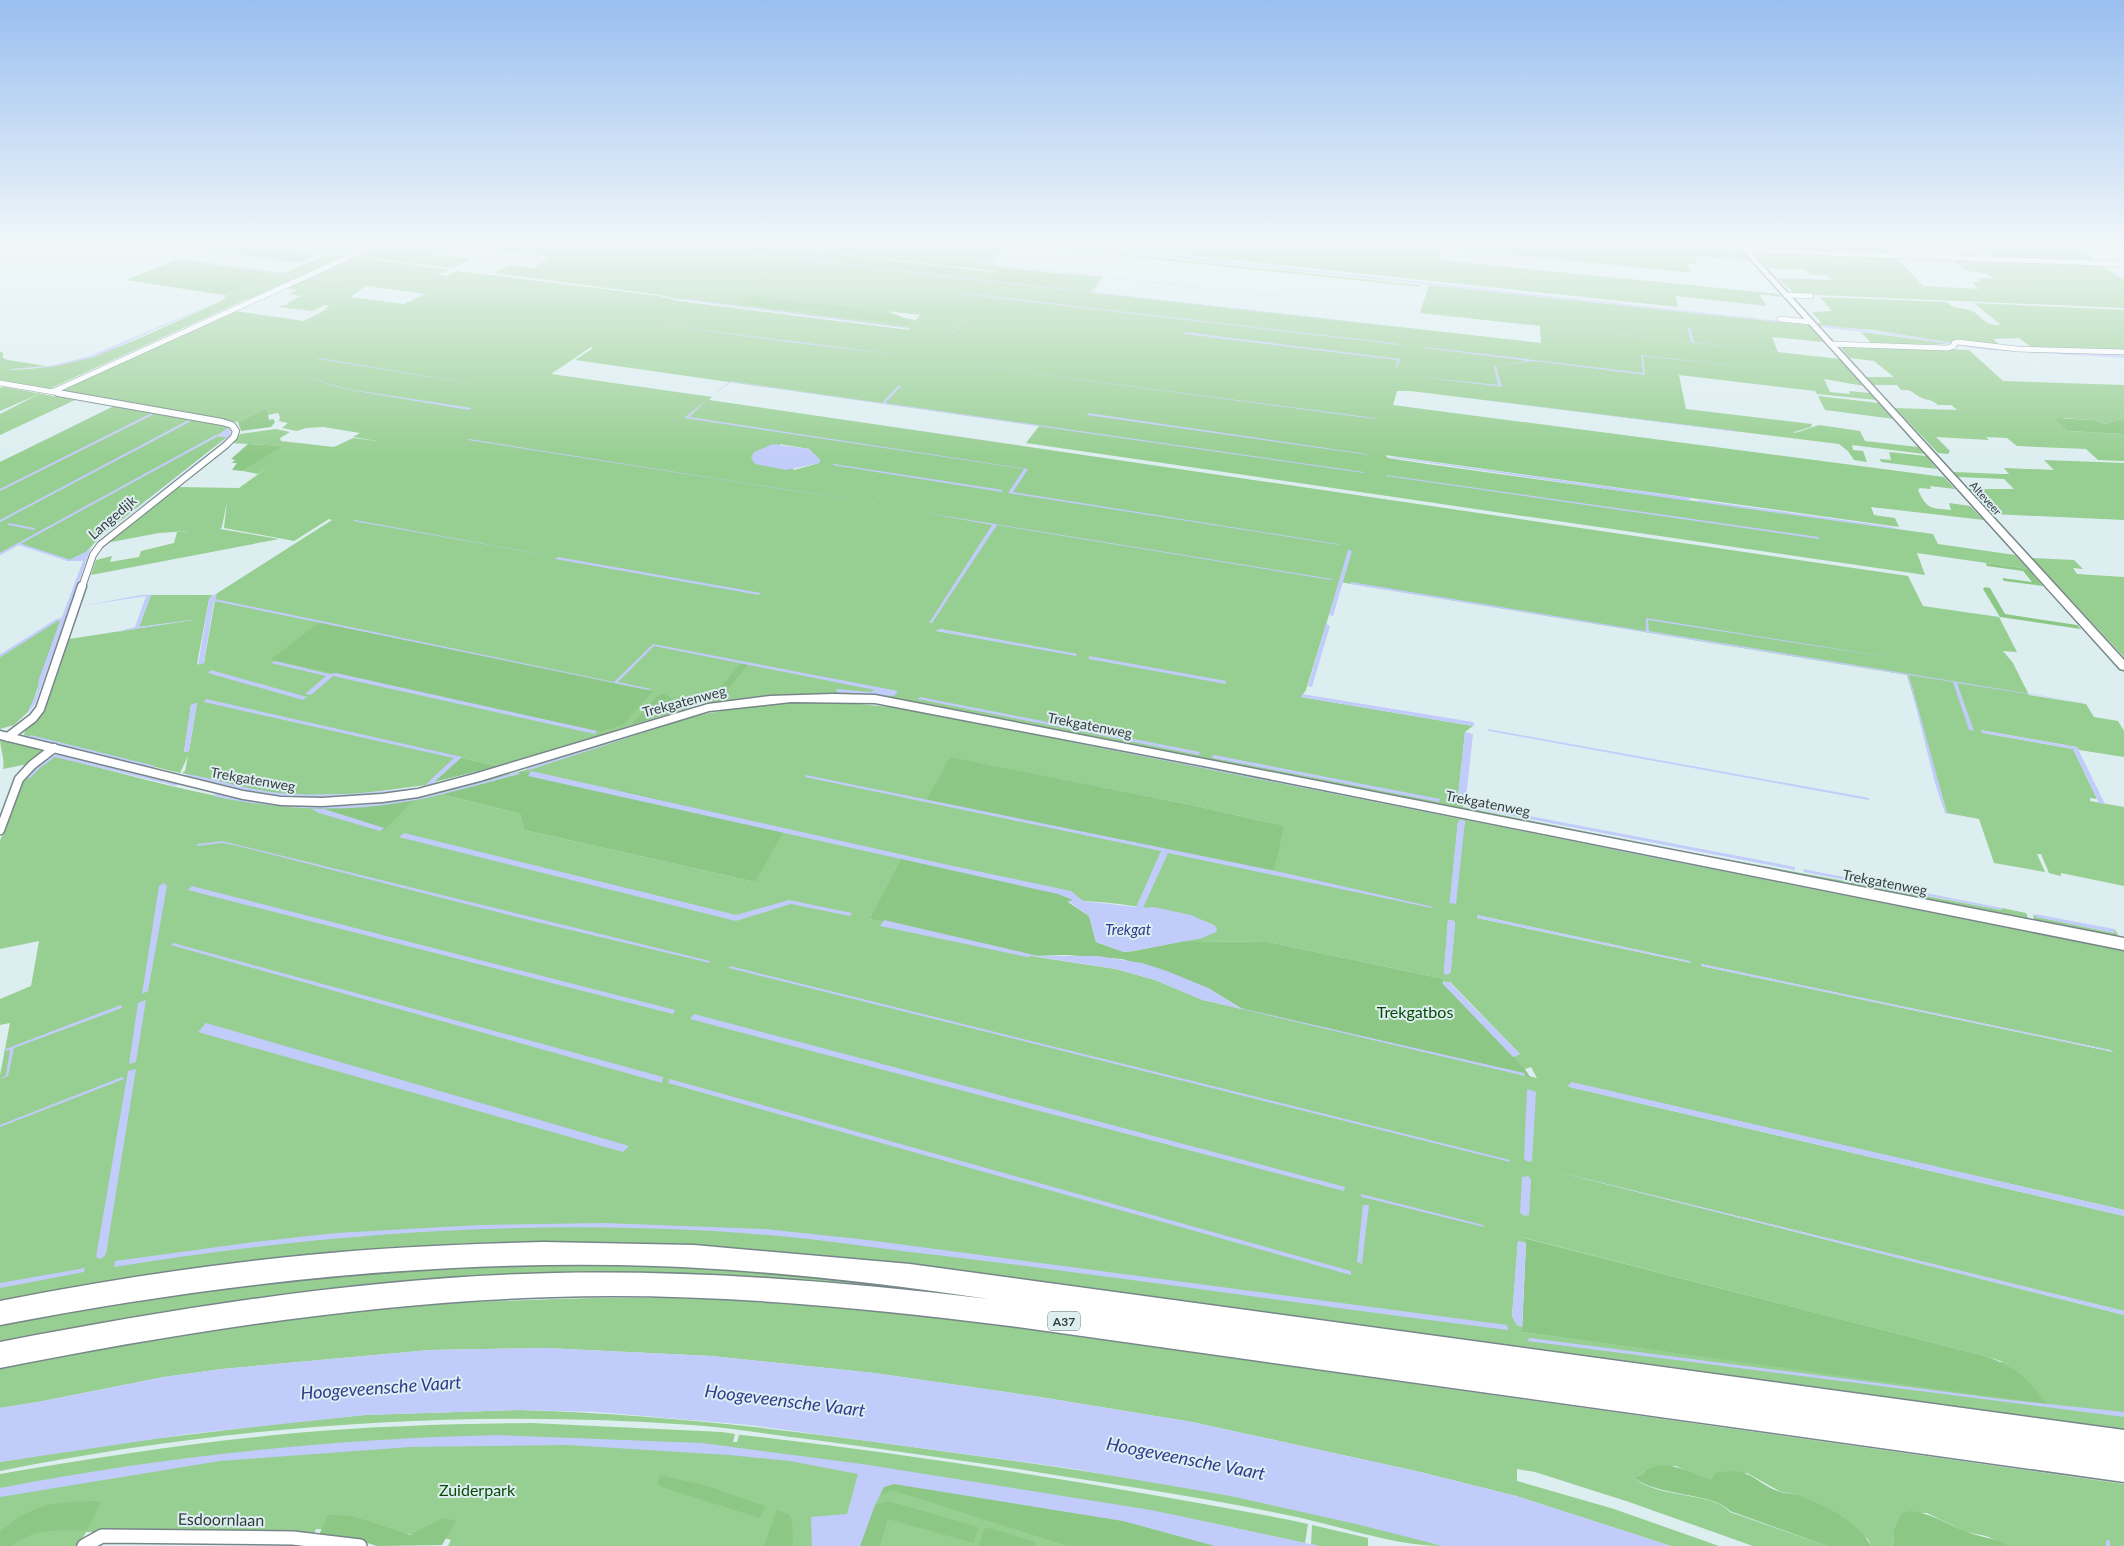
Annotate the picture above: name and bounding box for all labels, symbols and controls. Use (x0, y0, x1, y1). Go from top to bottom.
street label: Alteveer (1968, 478, 2004, 518)
street label: Langedijk (84, 491, 140, 543)
street label: Trekgatenweg (640, 682, 728, 720)
street label: Trekgatenweg (1046, 708, 1134, 742)
street label: Trekgatenweg (209, 763, 297, 795)
street label: Trekgatenweg (1444, 786, 1532, 820)
street label: Trekgatenweg (1841, 865, 1929, 899)
water label: Trekgat (1105, 920, 1152, 938)
park label: Trekgatbos (1377, 1002, 1453, 1021)
road number: A37 (1048, 1312, 1080, 1330)
water label: Hoogeveensche Vaart (300, 1370, 463, 1404)
water label: Hoogeveensche Vaart (704, 1379, 867, 1421)
water label: Hoogeveensche Vaart (1105, 1432, 1268, 1484)
park label: Zuiderpark (439, 1480, 516, 1499)
street label: Esdoornlaan (178, 1509, 264, 1529)

